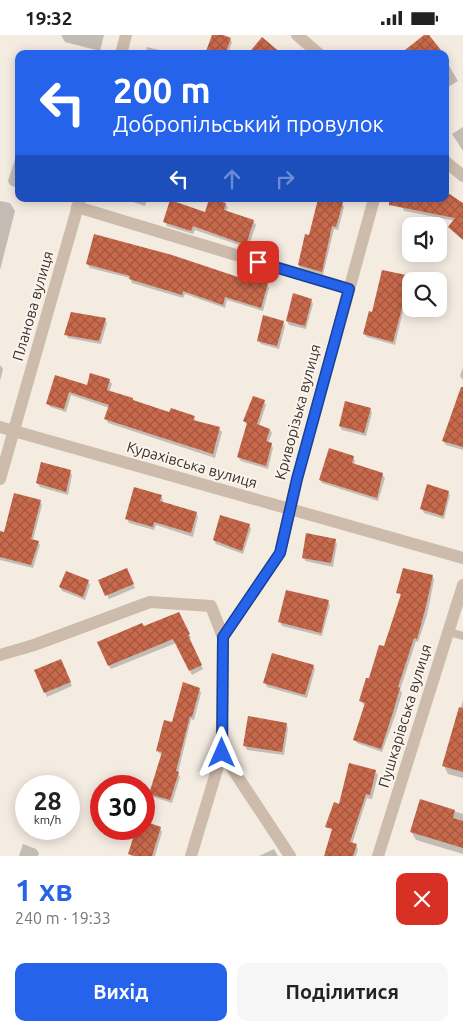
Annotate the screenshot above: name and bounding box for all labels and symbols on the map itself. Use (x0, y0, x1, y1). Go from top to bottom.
pin (237, 241, 279, 283)
street label: Планова вулиця (9, 249, 56, 363)
street label: Криворізька вулиця (271, 342, 324, 482)
street label: Курахівська вулиця (125, 438, 259, 491)
street label: Пушкарівська вулиця (375, 642, 434, 790)
position arrow (195, 726, 247, 778)
speed limit sign: 30 (90, 775, 155, 840)

